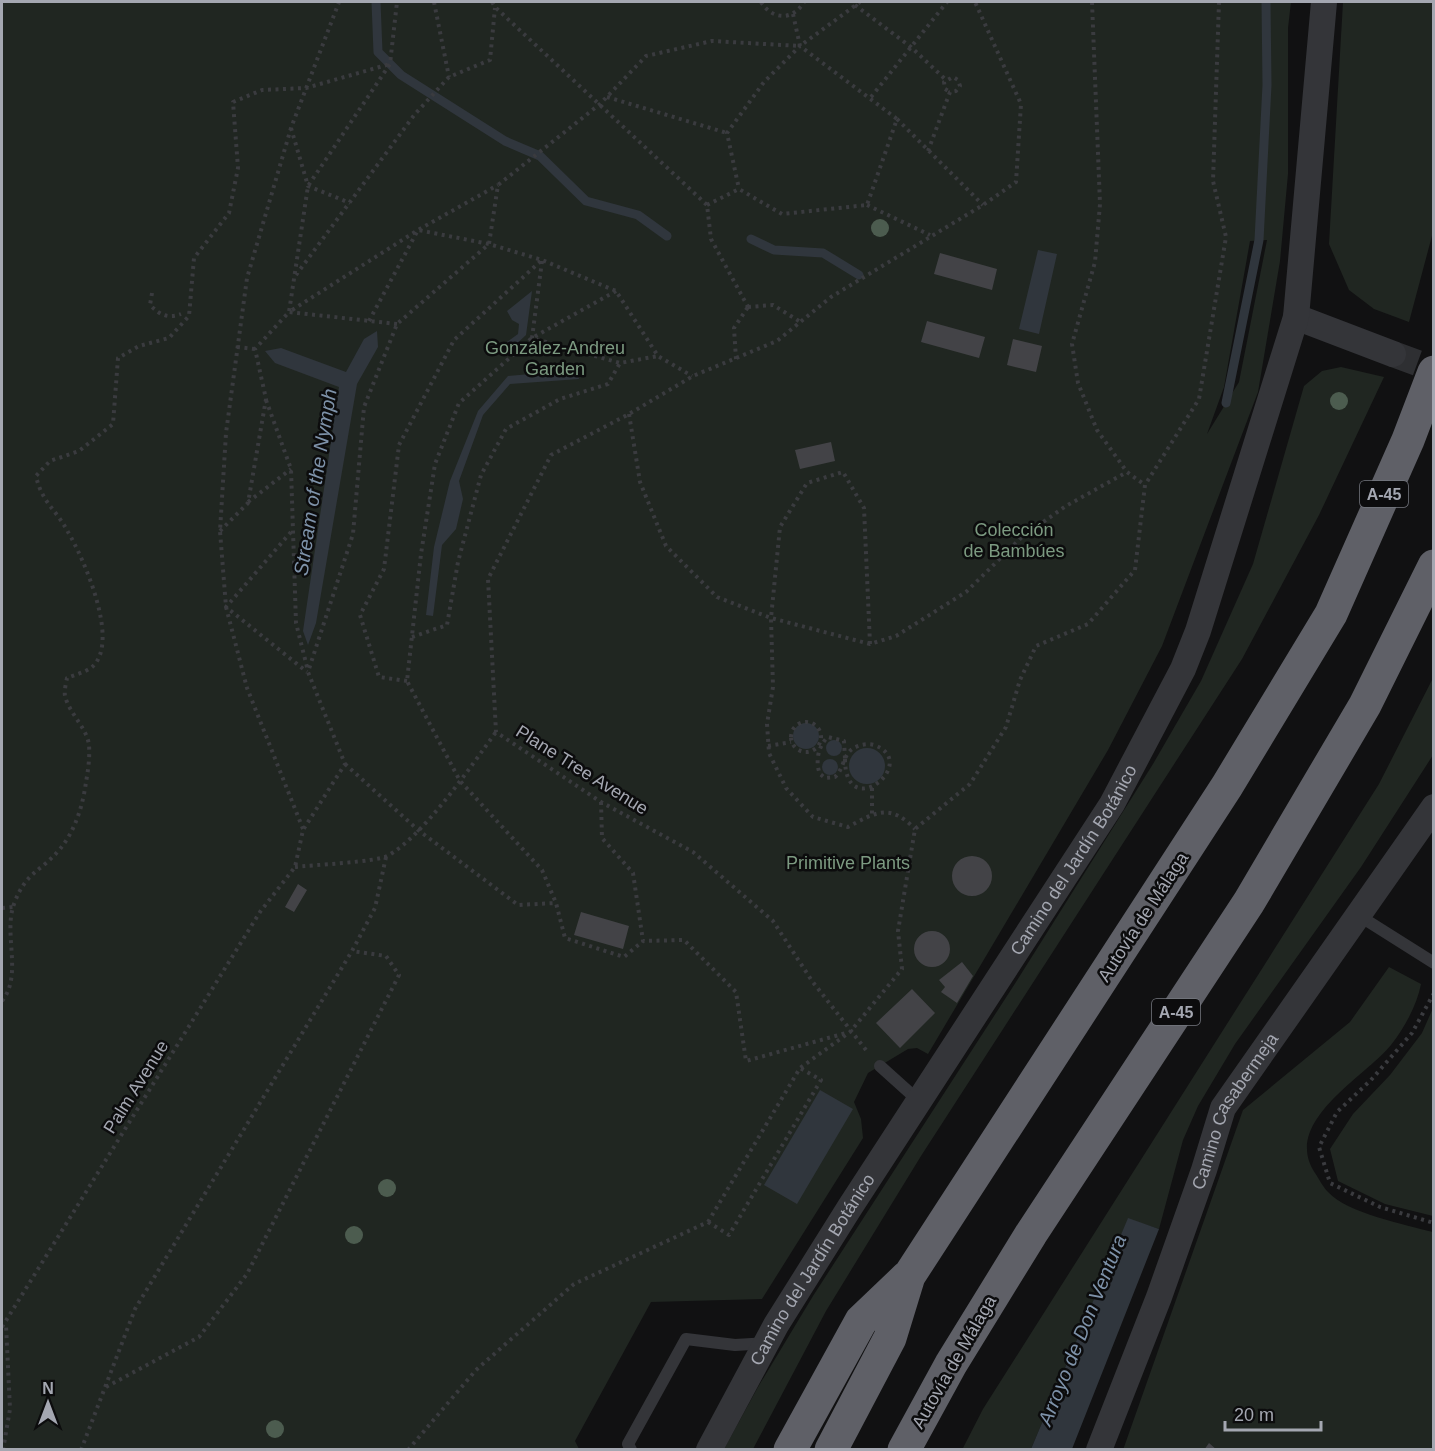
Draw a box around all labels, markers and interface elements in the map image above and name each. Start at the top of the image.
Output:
park label: González-Andreu Garden [485,338,625,379]
water label: Stream of the Nymph [289,387,341,577]
road number: A-45 [1360,481,1408,507]
park label: Colección de Bambúes [963,520,1065,561]
street label: Plane Tree Avenue [512,721,652,819]
street label: Camino del Jardín Botánico [1006,761,1141,959]
street label: Autovía de Málaga [1094,848,1193,985]
park label: Primitive Plants [786,853,910,873]
road number: A-45 [1152,999,1200,1025]
street label: Camino Casabermeja [1188,1028,1283,1192]
street label: Palm Avenue [100,1037,172,1137]
street label: Camino del Jardín Botánico [746,1170,879,1369]
water label: Arroyo de Don Ventura [1033,1231,1130,1430]
street label: Autovía de Málaga [908,1291,1001,1432]
north arrow [18,1373,78,1433]
text: N [42,1380,54,1397]
scale bar [1225,1394,1321,1432]
text: 20 m [1234,1405,1274,1425]

